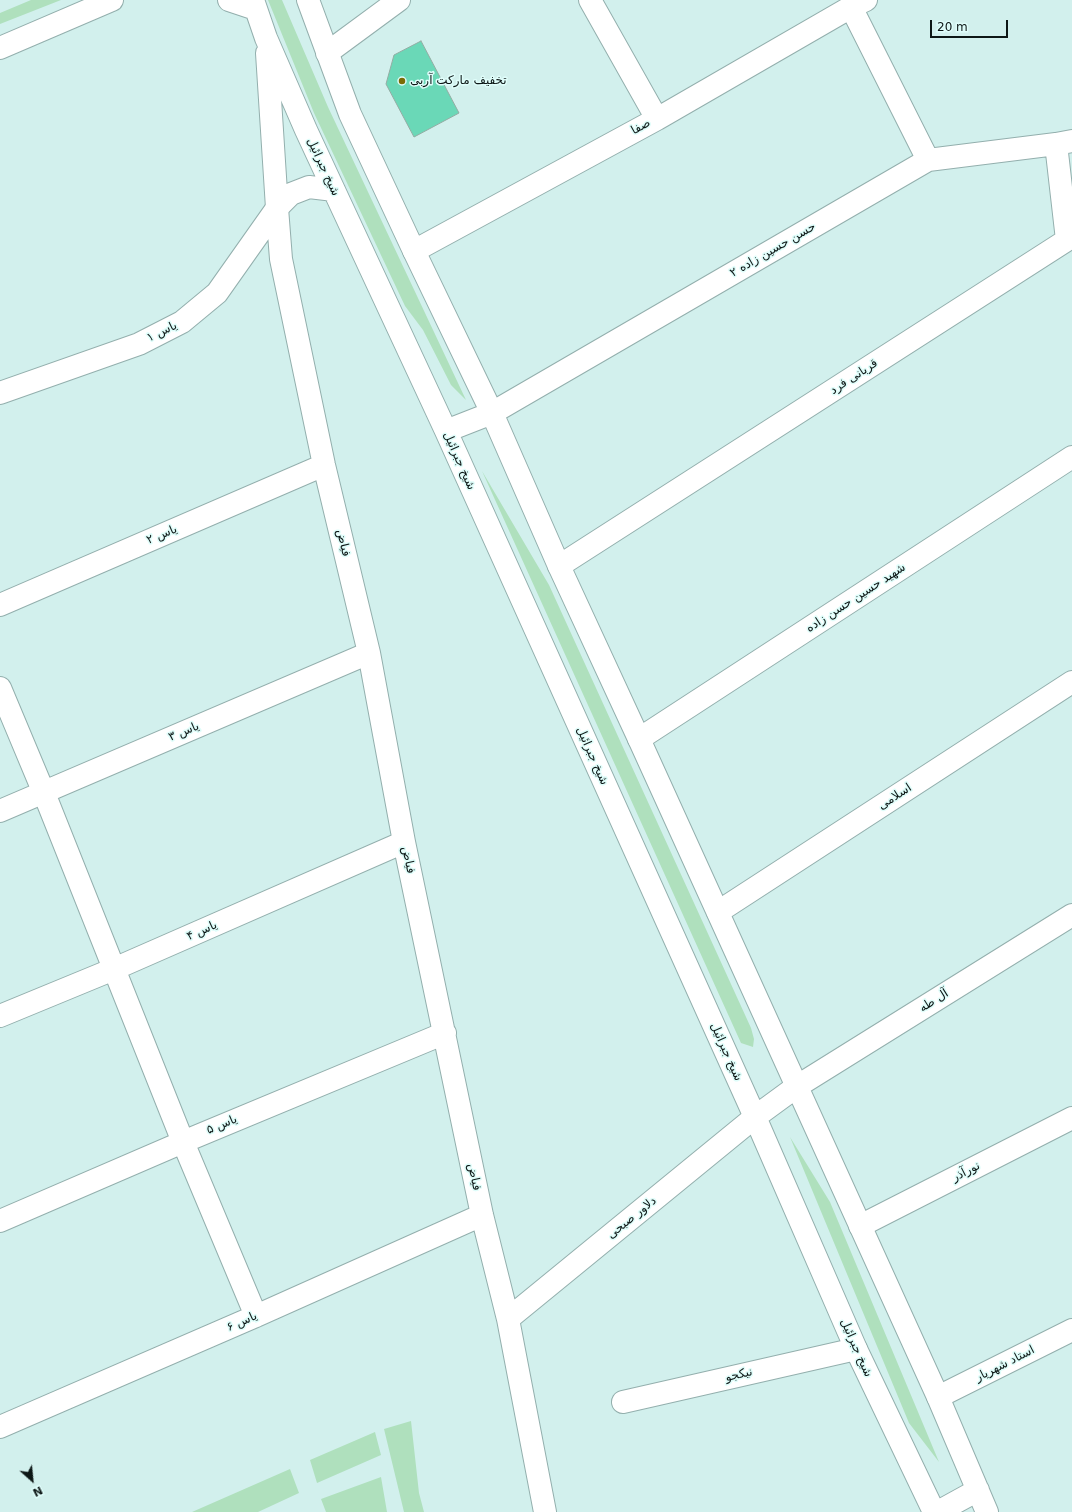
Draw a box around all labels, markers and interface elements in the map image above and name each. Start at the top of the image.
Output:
scale bar [932,12,1010,38]
text: 20 m [937,20,968,34]
place label: تخفیف مارکت آربی [410,74,507,88]
marker: تخفیف مارکت آربی [397,76,407,86]
street label: صفا [629,116,653,138]
street label: شیخ جبرائیل [303,136,343,198]
street label: حسن حسین زاده ۲ [727,220,819,280]
street label: یاس ۱ [145,319,179,345]
street label: قربانی فرد [827,356,881,398]
street label: شیخ جبرائیل [440,430,478,492]
street label: یاس ۲ [145,522,179,548]
street label: فیاض [333,528,353,558]
street label: شهید حسین حسن زاده [804,560,908,636]
street label: یاس ۳ [167,719,201,745]
street label: شیخ جبرائیل [573,725,611,787]
street label: اسلامی [876,781,914,813]
street label: فیاض [398,845,418,875]
street label: یاس ۴ [184,918,220,944]
street label: آل طه [917,986,951,1016]
street label: شیخ جبرائیل [707,1021,745,1083]
street label: یاس ۵ [205,1112,239,1138]
street label: نورآذر [949,1159,983,1185]
street label: فیاض [464,1162,484,1192]
street label: دلاور صبحی [604,1194,660,1242]
street label: یاس ۶ [224,1309,260,1335]
street label: شیخ جبرائیل [837,1317,875,1379]
street label: استاد شهریار [973,1343,1037,1385]
street label: نیکجو [724,1365,754,1385]
north arrow [12,1460,52,1500]
text: N [31,1483,45,1499]

